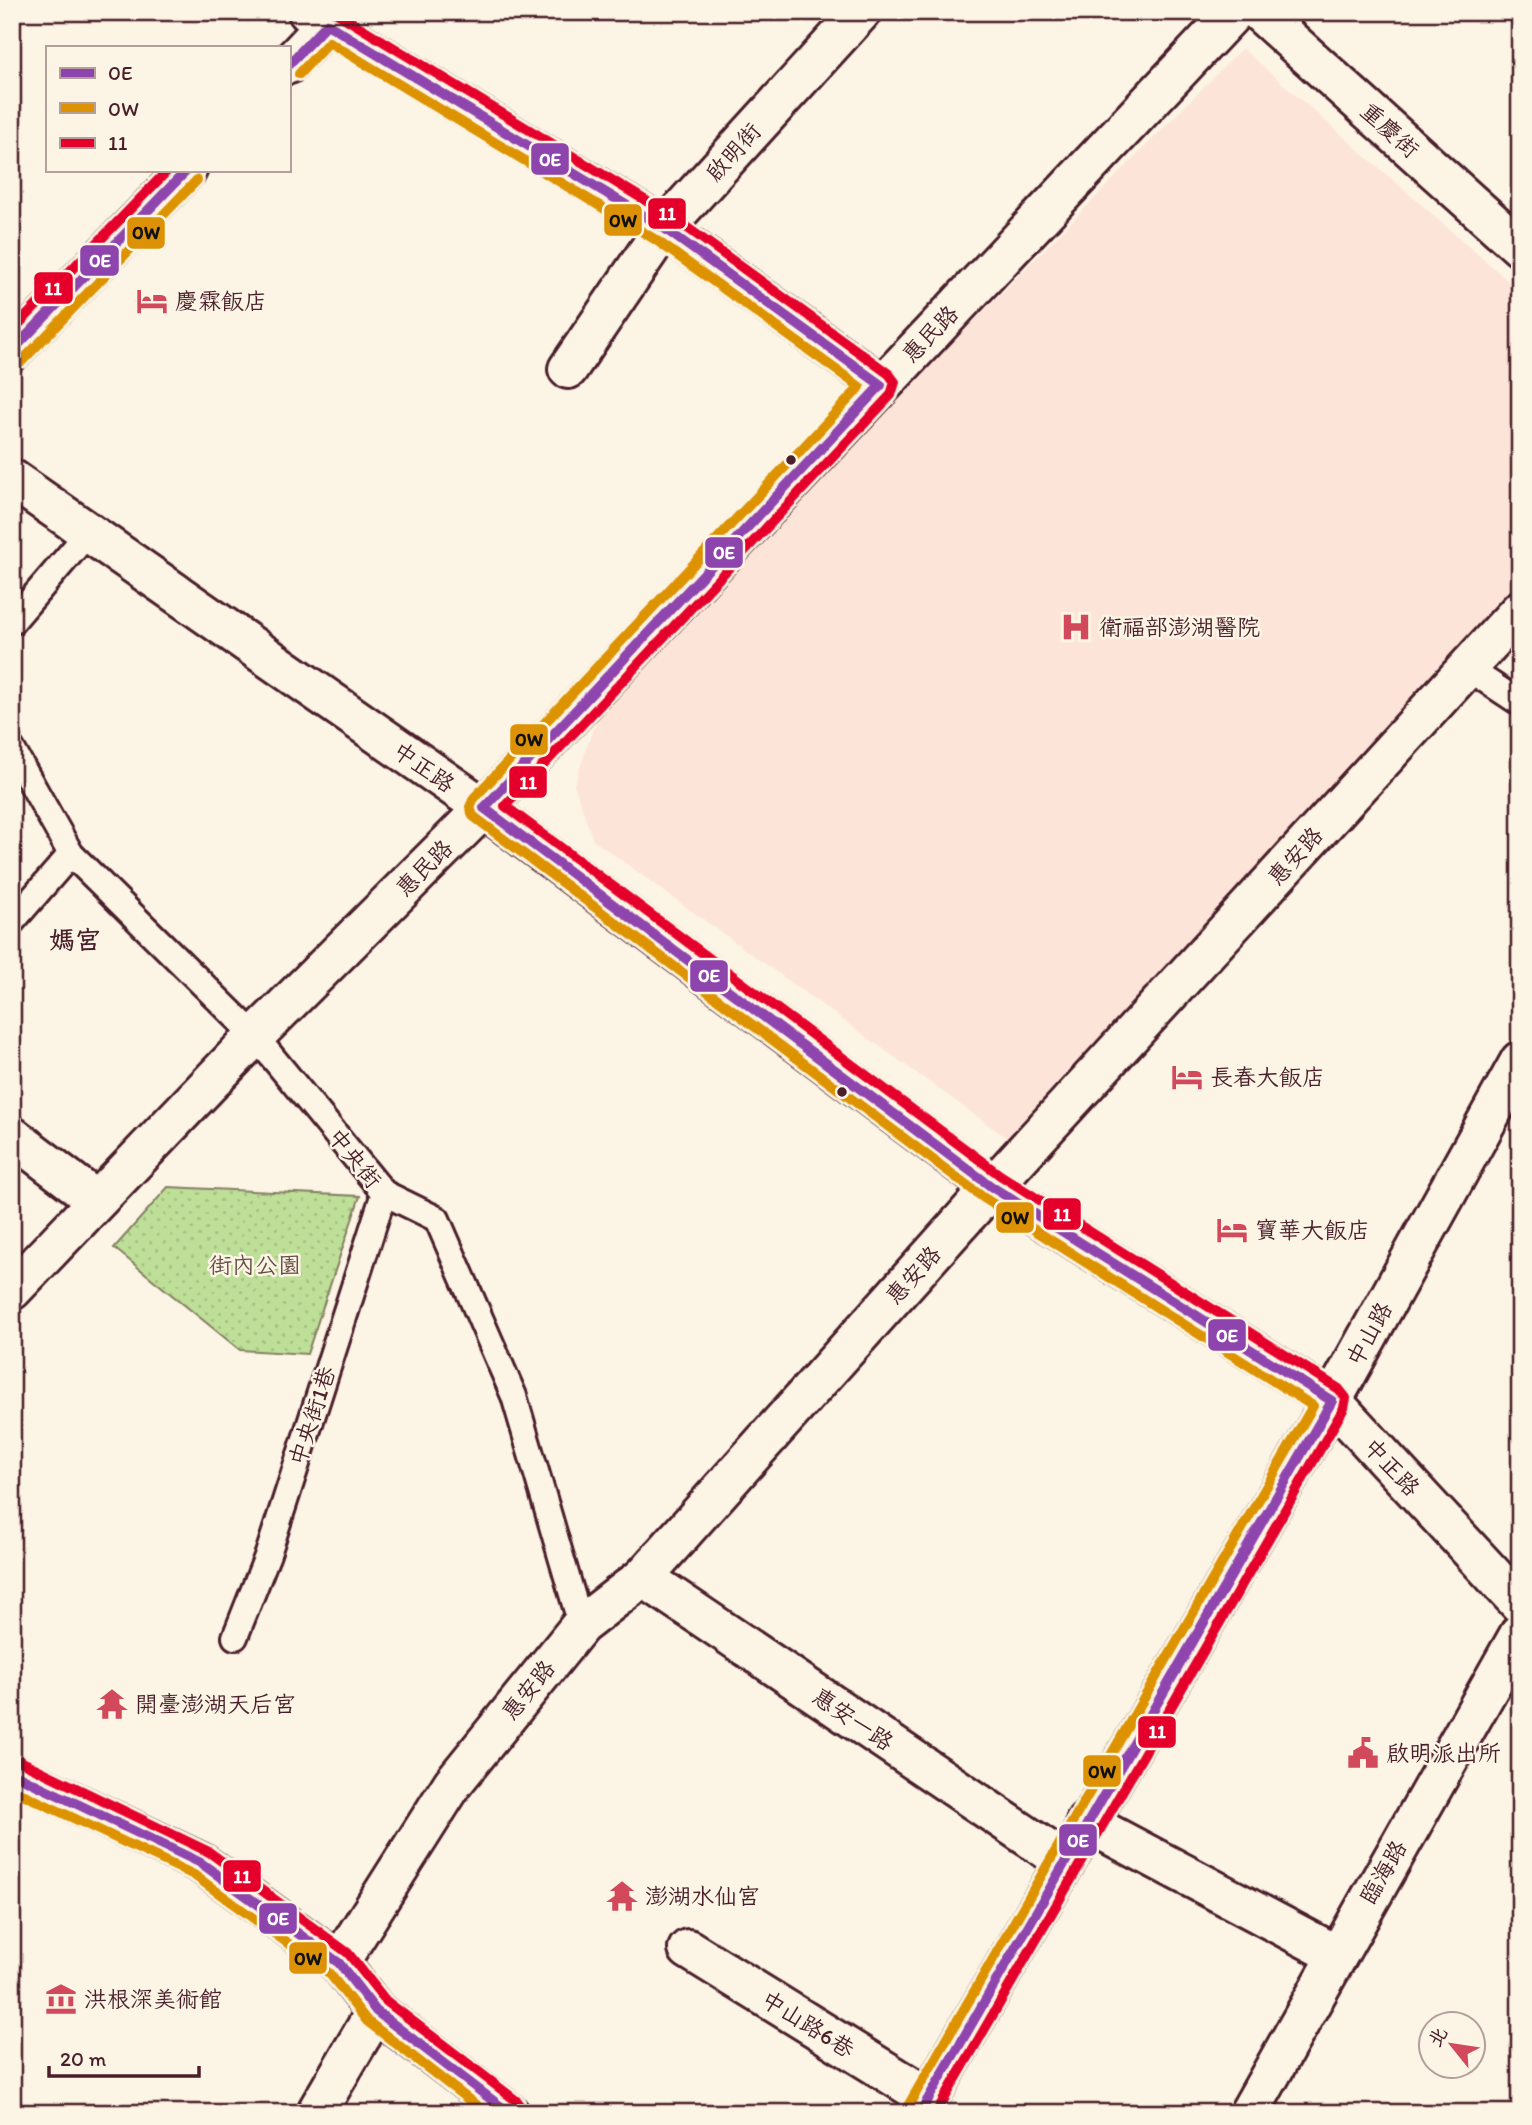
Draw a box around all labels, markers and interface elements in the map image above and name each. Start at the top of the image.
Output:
legend [46,46,290,172]
text: 0E [108,60,133,85]
text: 0W [108,96,139,121]
street label: 重慶街 [1355,97,1425,163]
street label: 啟明街 [700,117,766,187]
text: 11 [108,130,128,155]
line badge: 0E [530,142,570,176]
text: 0E [539,148,562,171]
line badge: 11 [647,197,687,230]
text: 11 [658,202,676,225]
line badge: 0W [603,203,643,237]
text: 0W [609,209,638,232]
line badge: 0W [126,216,166,250]
text: 0W [132,221,161,244]
line badge: 0E [79,244,120,277]
text: 0E [89,249,112,272]
line badge: 11 [33,271,74,305]
text: 11 [44,277,62,300]
hotel icon: 慶霖飯店 [135,284,169,318]
place label: 慶霖飯店 [175,287,267,315]
street label: 惠民路 [896,299,964,369]
unlabelled marker [784,453,798,467]
line badge: 0E [704,536,744,569]
text: 0E [713,541,736,564]
hospital icon: 衛福部澎湖醫院 [1059,610,1093,644]
place label: 衛福部澎湖醫院 [1099,613,1260,641]
line badge: 0W [509,723,549,756]
text: 0W [515,728,544,751]
street label: 中正路 [388,736,460,798]
line badge: 11 [508,765,548,799]
text: 11 [519,771,537,794]
street label: 惠安路 [1262,821,1328,891]
street label: 惠民路 [390,834,458,902]
district label: 媽宮 [49,924,101,956]
line badge: 0E [689,959,729,993]
text: 0E [698,964,721,987]
hotel icon: 長春大飯店 [1170,1060,1204,1094]
place label: 長春大飯店 [1210,1063,1325,1091]
unlabelled marker [835,1085,849,1099]
street label: 中央街 [322,1122,388,1194]
line badge: 11 [1042,1197,1082,1231]
line badge: 0W [995,1201,1035,1234]
text: 11 [1053,1203,1071,1226]
text: 0W [1001,1206,1030,1229]
hotel icon: 寶華大飯店 [1215,1213,1249,1247]
place label: 寶華大飯店 [1255,1216,1370,1244]
street label: 惠安路 [880,1240,946,1310]
park label: 街內公園 [209,1251,301,1279]
street label: 中山路 [1340,1297,1398,1371]
line badge: 0E [1207,1318,1247,1352]
text: 0E [1216,1324,1239,1347]
street label: 中央街1巷 [283,1362,341,1469]
street label: 中正路 [1358,1432,1426,1502]
street label: 惠安路 [495,1654,561,1726]
street label: 惠安一路 [807,1682,899,1756]
temple icon: 開臺澎湖天后宮 [95,1687,129,1721]
place label: 開臺澎湖天后宮 [135,1690,296,1718]
line badge: 11 [1137,1715,1177,1749]
text: 11 [1148,1720,1166,1743]
public building icon: 啟明派出所 [1346,1736,1380,1770]
place label: 啟明派出所 [1386,1739,1501,1767]
line badge: 0W [1082,1754,1122,1788]
text: 0W [1088,1760,1117,1783]
line badge: 0E [1058,1823,1098,1857]
text: 0E [1067,1829,1090,1852]
street label: 臨海路 [1354,1835,1412,1909]
line badge: 11 [222,1859,262,1893]
text: 11 [233,1865,251,1888]
temple icon: 澎湖水仙宮 [605,1879,639,1913]
place label: 澎湖水仙宮 [645,1882,760,1910]
line badge: 0E [258,1902,298,1935]
text: 0E [267,1907,290,1930]
line badge: 0W [288,1941,328,1975]
text: 0W [294,1947,323,1970]
museum icon: 洪根深美術館 [44,1982,78,2016]
place label: 洪根深美術館 [84,1985,222,2013]
street label: 中山路6巷 [756,1985,860,2064]
north arrow [1416,2010,1486,2080]
text: 北 [1423,2023,1452,2051]
scale bar [49,2034,200,2078]
text: 20 m [60,2046,107,2071]

